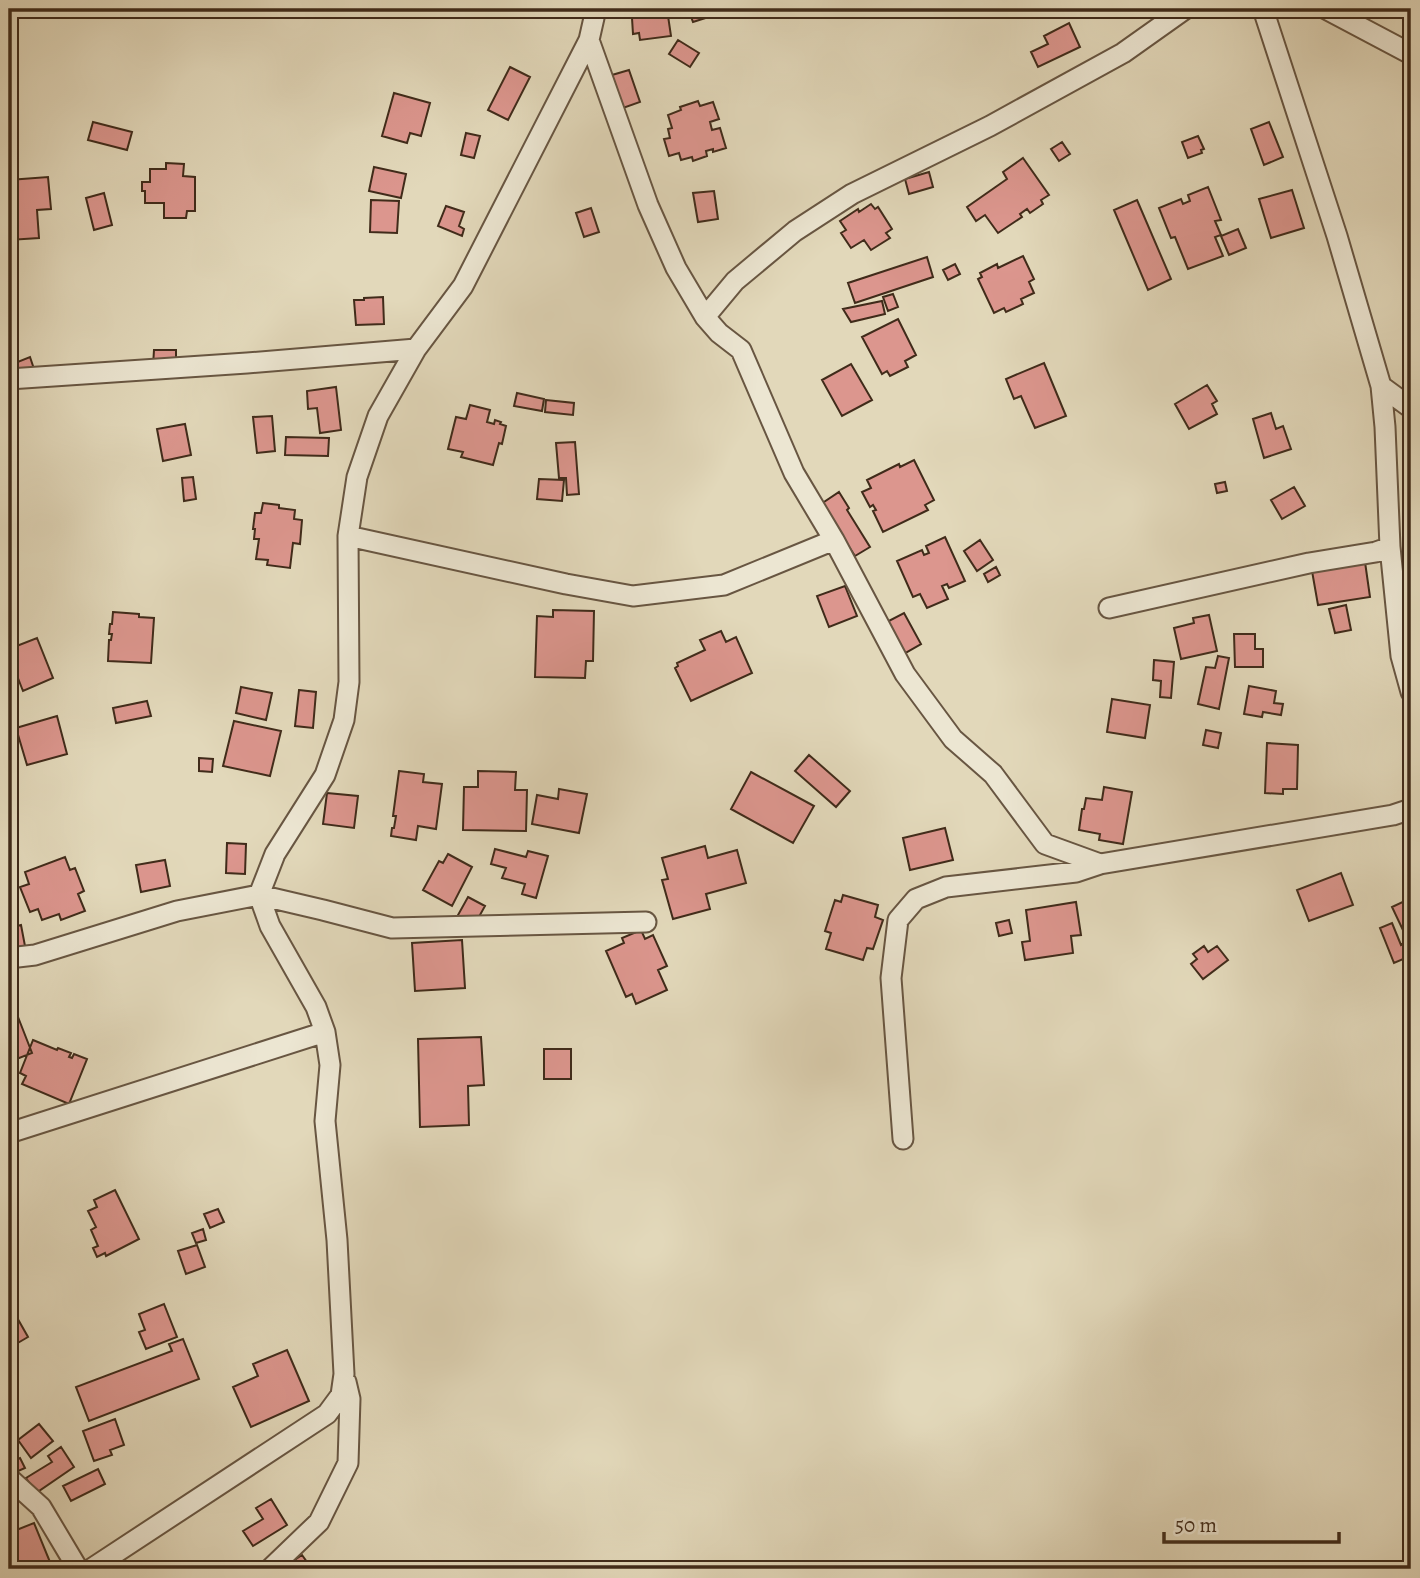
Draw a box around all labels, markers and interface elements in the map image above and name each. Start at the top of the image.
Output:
scale bar [1164,1501,1340,1545]
text: 50 m [1175,1511,1217,1539]

